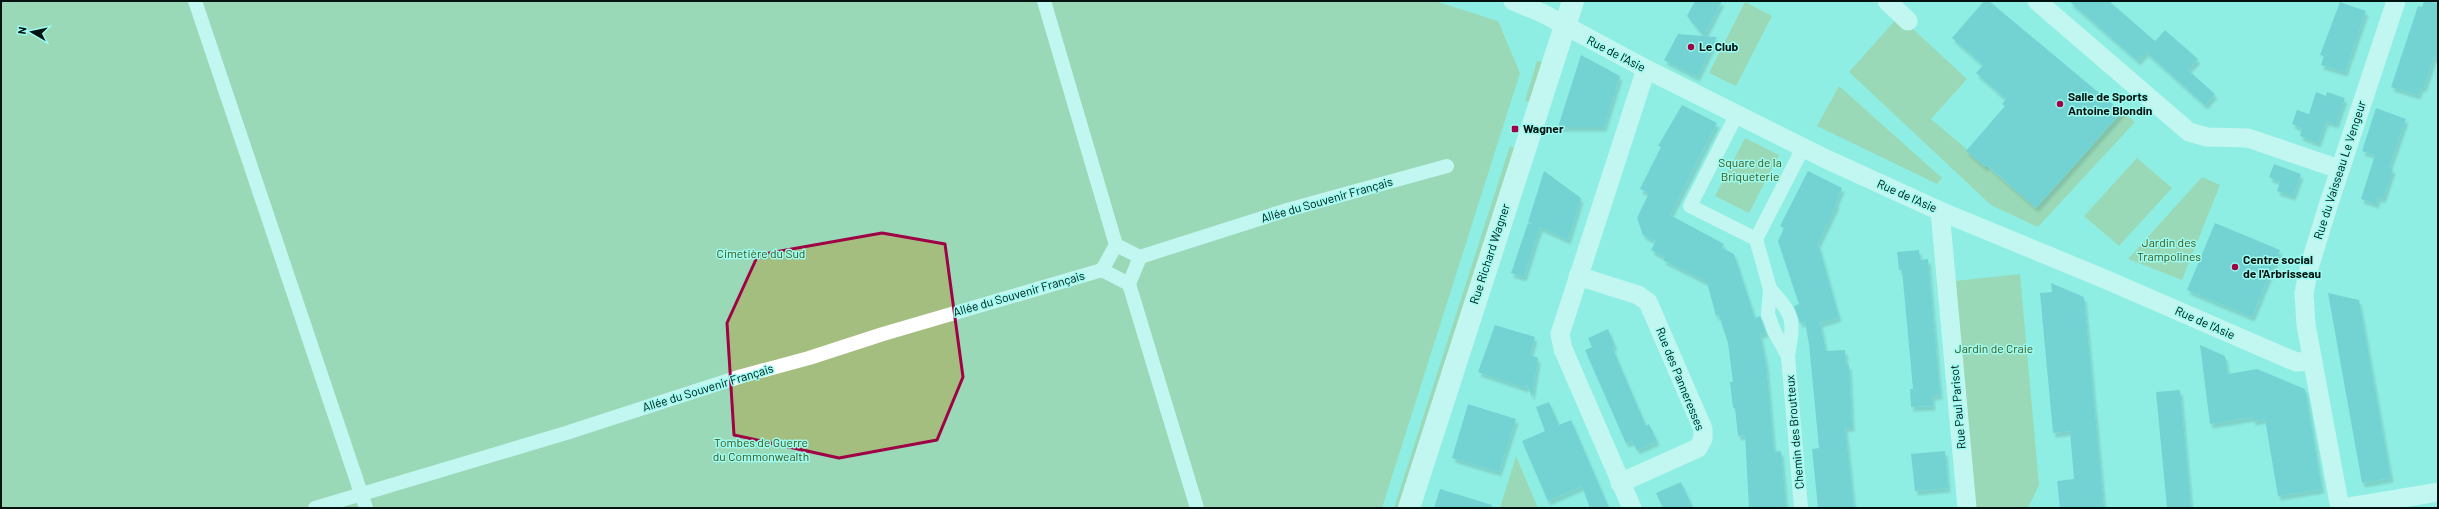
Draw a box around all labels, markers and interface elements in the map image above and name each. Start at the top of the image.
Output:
north arrow [12,12,52,52]
text: N [15,26,29,35]
street label: Rue de l'Asie [1585,32,1648,74]
place label: Le Club [1699,39,1739,53]
marker: Le Club [1686,42,1696,52]
place label: Salle de Sports Antoine Blondin [2068,89,2152,117]
street label: Rue du Vaisseau Le Vengeur [2310,98,2368,241]
marker: Salle de Sports Antoine Blondin [2055,99,2065,109]
place label: Wagner [1523,121,1564,135]
marker: Wagner [1510,124,1520,134]
park label: Square de la Briqueterie [1718,155,1782,183]
street label: Allée du Souvenir Français [1259,173,1394,225]
street label: Rue de l'Asie [1875,176,1940,215]
street label: Rue Richard Wagner [1466,201,1512,306]
park label: Jardin des Trampolines [2137,235,2201,263]
park label: Cimetière du Sud [717,246,805,260]
place label: Centre social de l'Arbrisseau [2243,252,2321,280]
marker: Centre social de l'Arbrisseau [2230,262,2240,272]
street label: Allée du Souvenir Français [951,267,1086,319]
street label: Rue de l'Asie [2173,303,2238,342]
street label: Rue des Panneresses [1654,325,1708,432]
park label: Jardin de Craie [1955,341,2033,355]
street label: Allée du Souvenir Français [640,360,775,414]
street label: Rue Paul Parisot [1946,364,1968,450]
street label: Chemin des Broutteux [1782,374,1806,490]
park label: Tombes de Guerre du Commonwealth [713,435,809,463]

